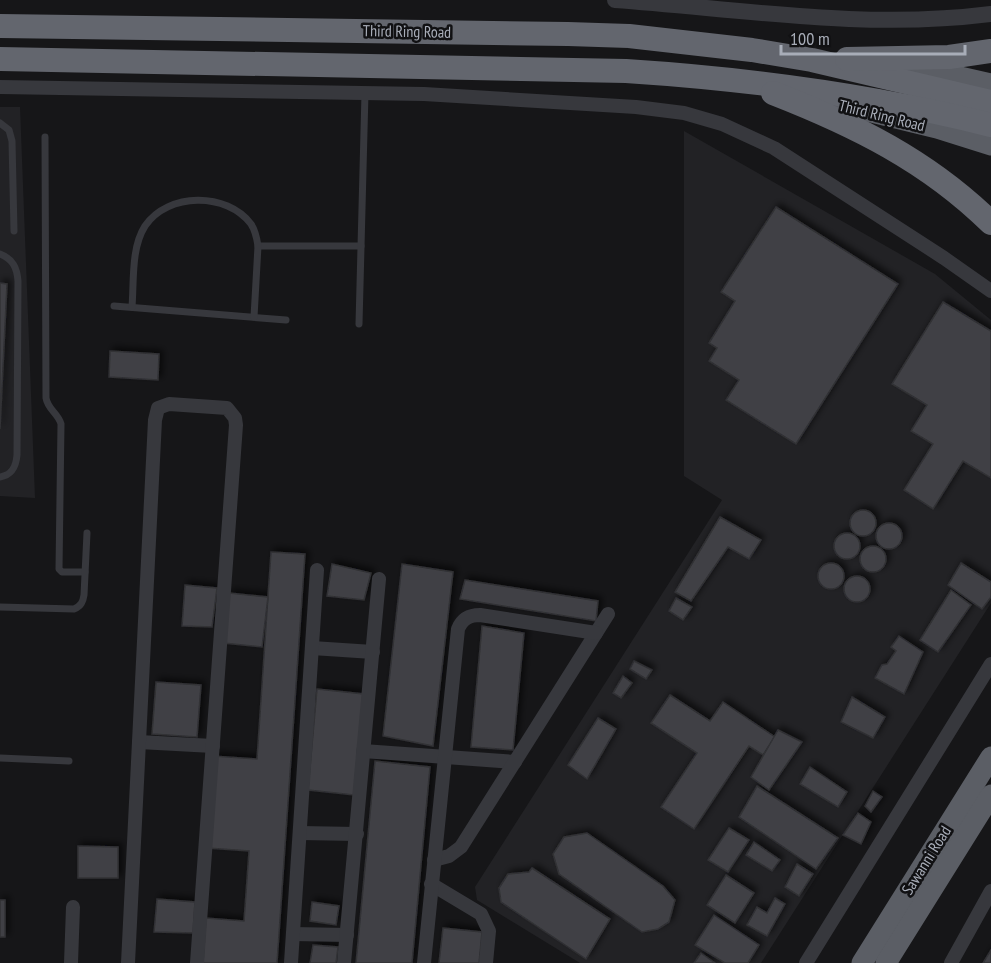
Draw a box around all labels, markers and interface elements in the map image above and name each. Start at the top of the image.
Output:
scale bar [781,18,966,56]
street label: Third Ring Road [363,20,451,42]
text: 100 m [790,27,830,50]
street label: Third Ring Road [837,95,927,135]
street label: Sawanni Road [897,822,955,898]

